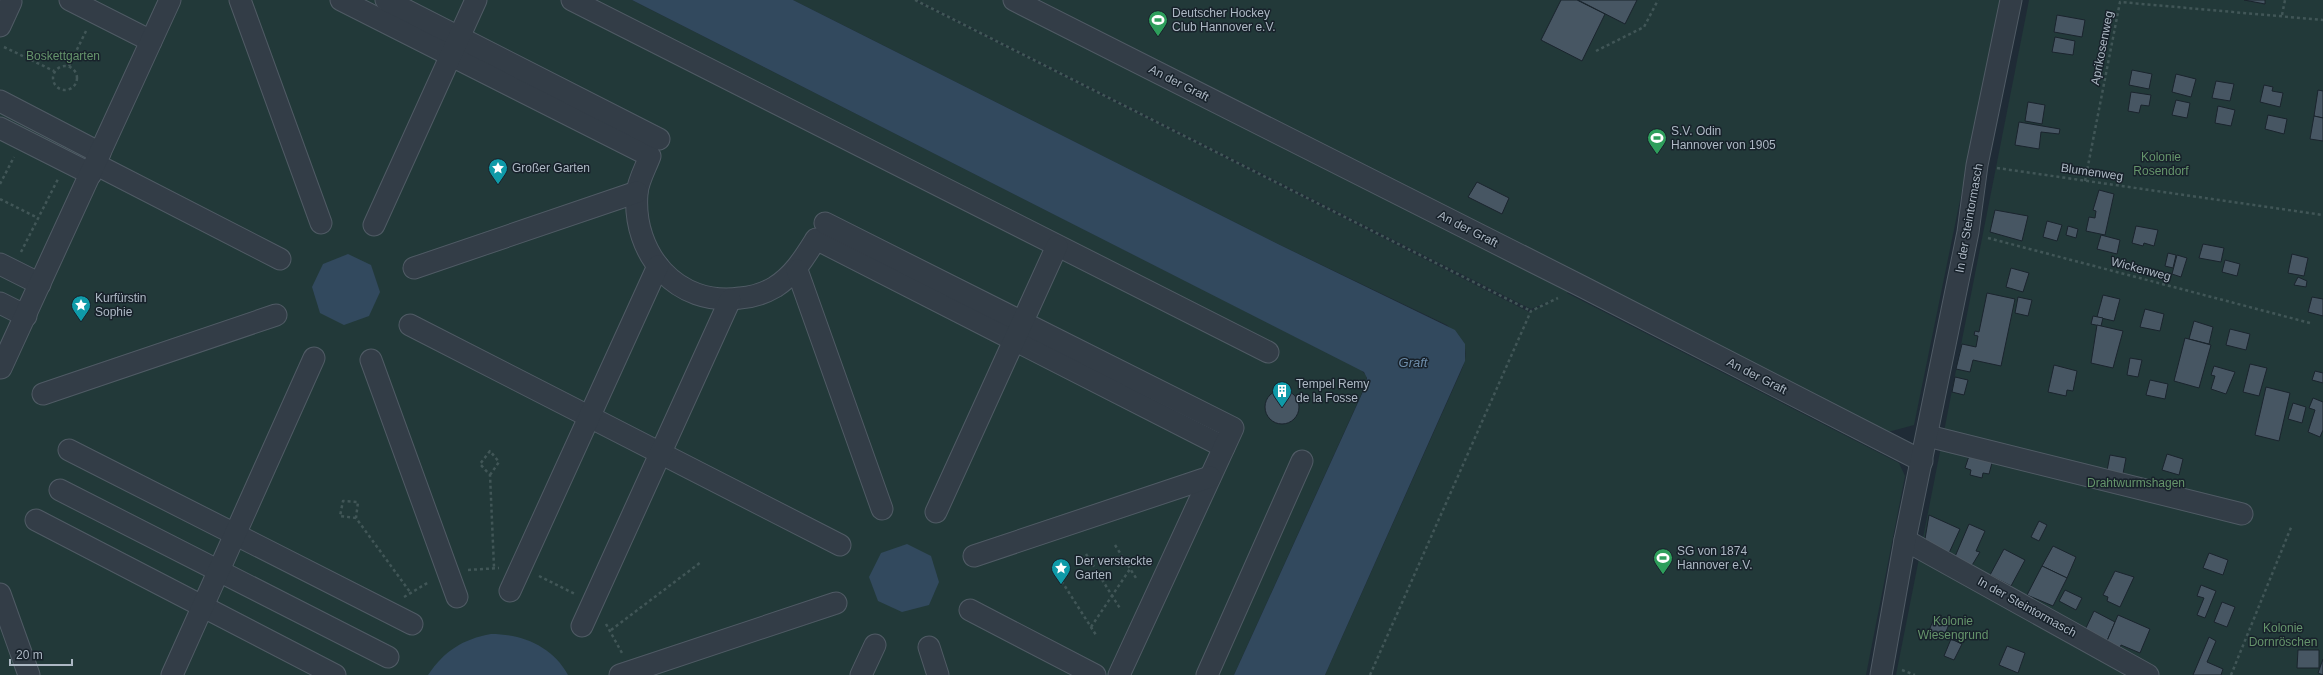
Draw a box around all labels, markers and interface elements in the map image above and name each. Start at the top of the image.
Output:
place label: Deutscher Hockey Club Hannover e.V. [1172,6,1276,34]
sports icon: Deutscher Hockey Club Hannover e.V. [1147,9,1169,37]
street label: Aprikosenweg [2088,10,2116,86]
park label: Boskettgarten [26,49,100,63]
street label: An der Graft [1147,62,1212,104]
place label: S.V. Odin Hannover von 1905 [1671,124,1776,152]
sports icon: S.V. Odin Hannover von 1905 [1646,127,1668,155]
park label: Kolonie Rosendorf [2133,150,2189,178]
place icon: Großer Garten [487,157,509,185]
place label: Großer Garten [512,161,590,175]
street label: Blumenweg [2060,161,2124,183]
street label: In der Steintormasch [1952,162,1986,274]
street label: An der Graft [1436,208,1501,250]
street label: Wickenweg [2110,254,2172,284]
place label: Kurfürstin Sophie [95,291,146,319]
place icon: Kurfürstin Sophie [70,294,92,322]
water label: Graft [1399,355,1429,370]
street label: An der Graft [1725,355,1790,397]
place label: Tempel Remy de la Fosse [1296,377,1369,405]
building icon: Tempel Remy de la Fosse [1271,380,1293,408]
park label: Drahtwurmshagen [2087,476,2185,490]
place label: SG von 1874 Hannover e.V. [1677,544,1753,572]
sports icon: SG von 1874 Hannover e.V. [1652,547,1674,575]
place label: Der versteckte Garten [1075,554,1153,582]
place icon: Der versteckte Garten [1050,557,1072,585]
street label: In der Steintormasch [1975,574,2079,640]
park label: Kolonie Wiesengrund [1918,614,1988,642]
park label: Kolonie Dornröschen [2249,621,2317,649]
scale bar [10,641,72,667]
text: 20 m [16,648,43,662]

